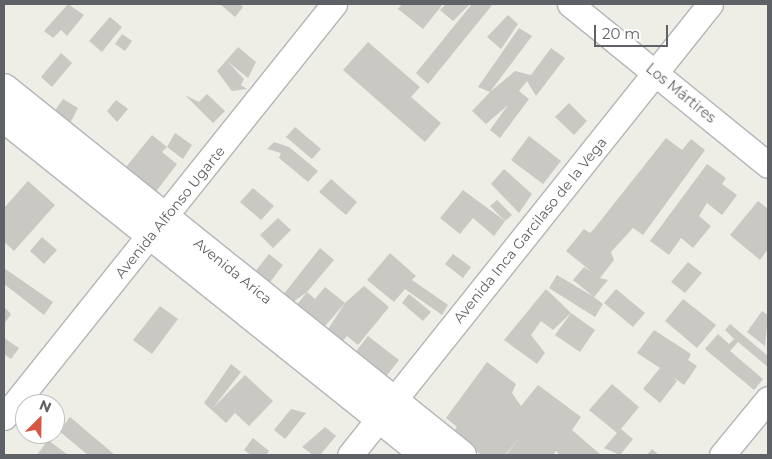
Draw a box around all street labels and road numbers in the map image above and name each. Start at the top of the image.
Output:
street label: Los Mártires [643,60,719,126]
street label: Avenida Inca Garcilaso de la Vega [450,134,610,326]
street label: Avenida Alfonso Ugarte [112,143,228,281]
street label: Avenida Arica [191,234,275,308]

